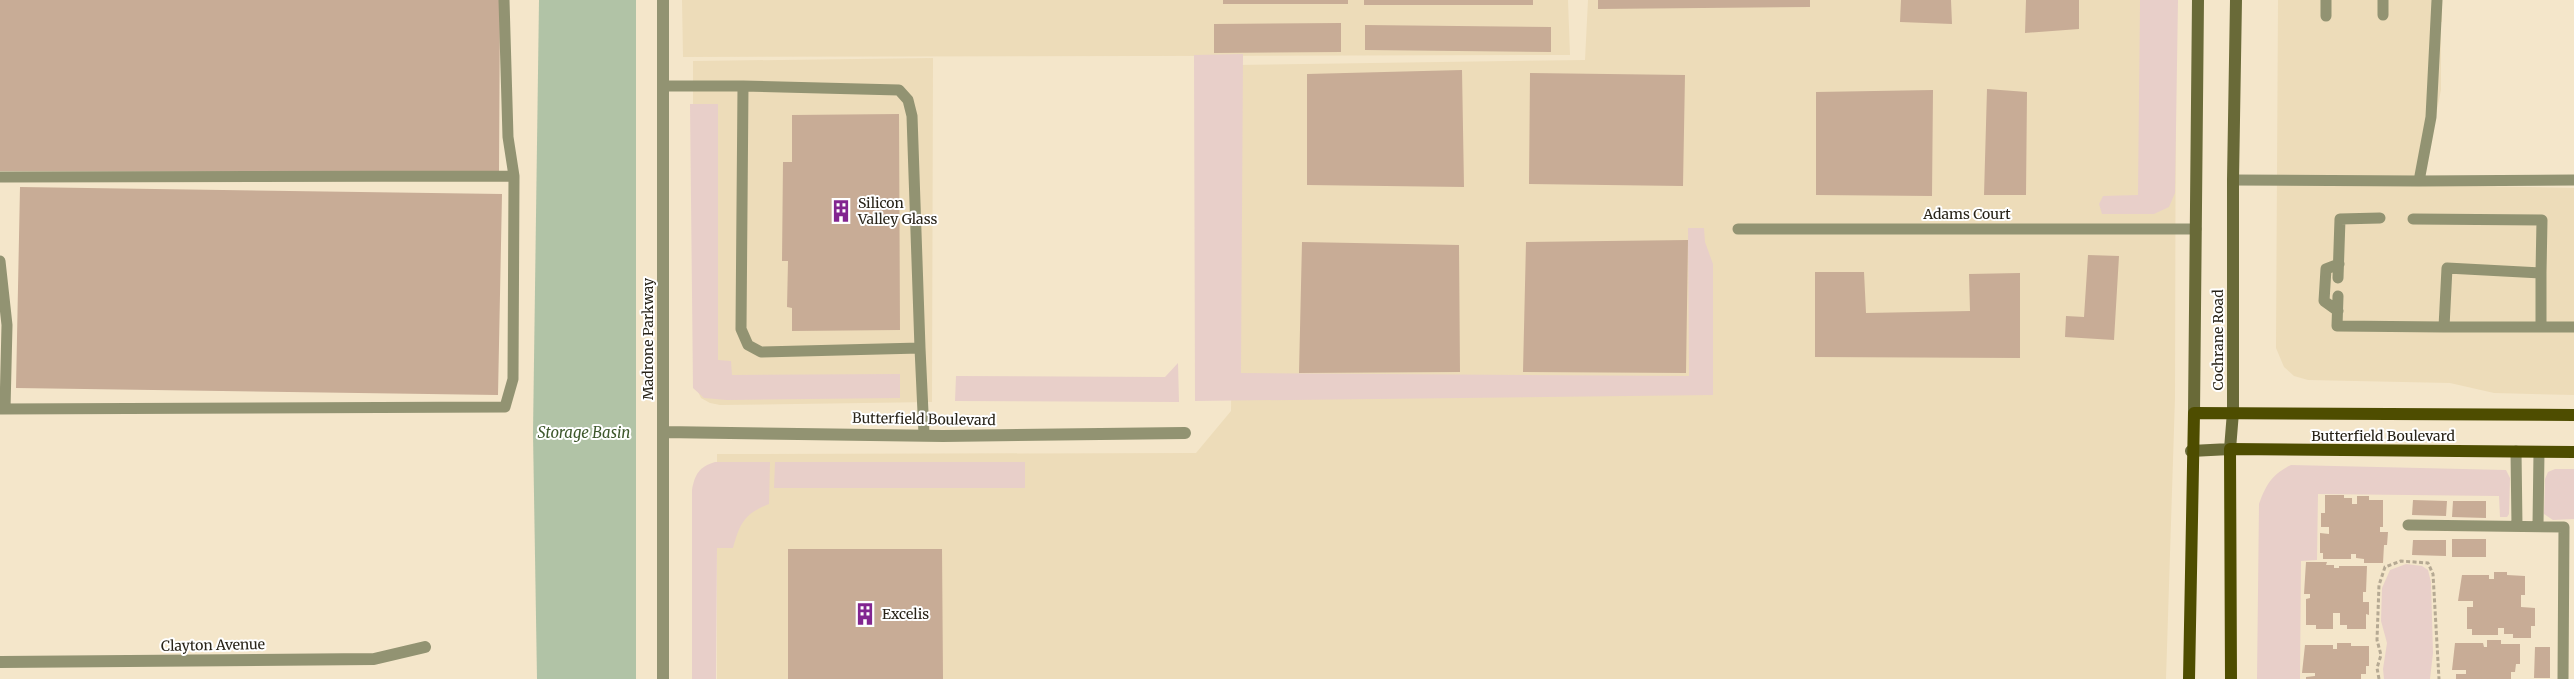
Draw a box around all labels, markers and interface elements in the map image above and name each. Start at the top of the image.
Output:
place label: Silicon Valley Glass [857,194,937,228]
building icon: Silicon Valley Glass [828,198,854,224]
street label: Adams Court [1922,205,2011,223]
street label: Madrone Parkway [639,277,657,400]
street label: Cochrane Road [2209,289,2227,391]
street label: Butterfield Boulevard [852,409,997,429]
water label: Storage Basin [538,423,630,442]
street label: Butterfield Boulevard [2311,427,2455,445]
building icon: Excelis [852,601,878,627]
place label: Excelis [882,605,929,623]
street label: Clayton Avenue [161,635,265,655]

